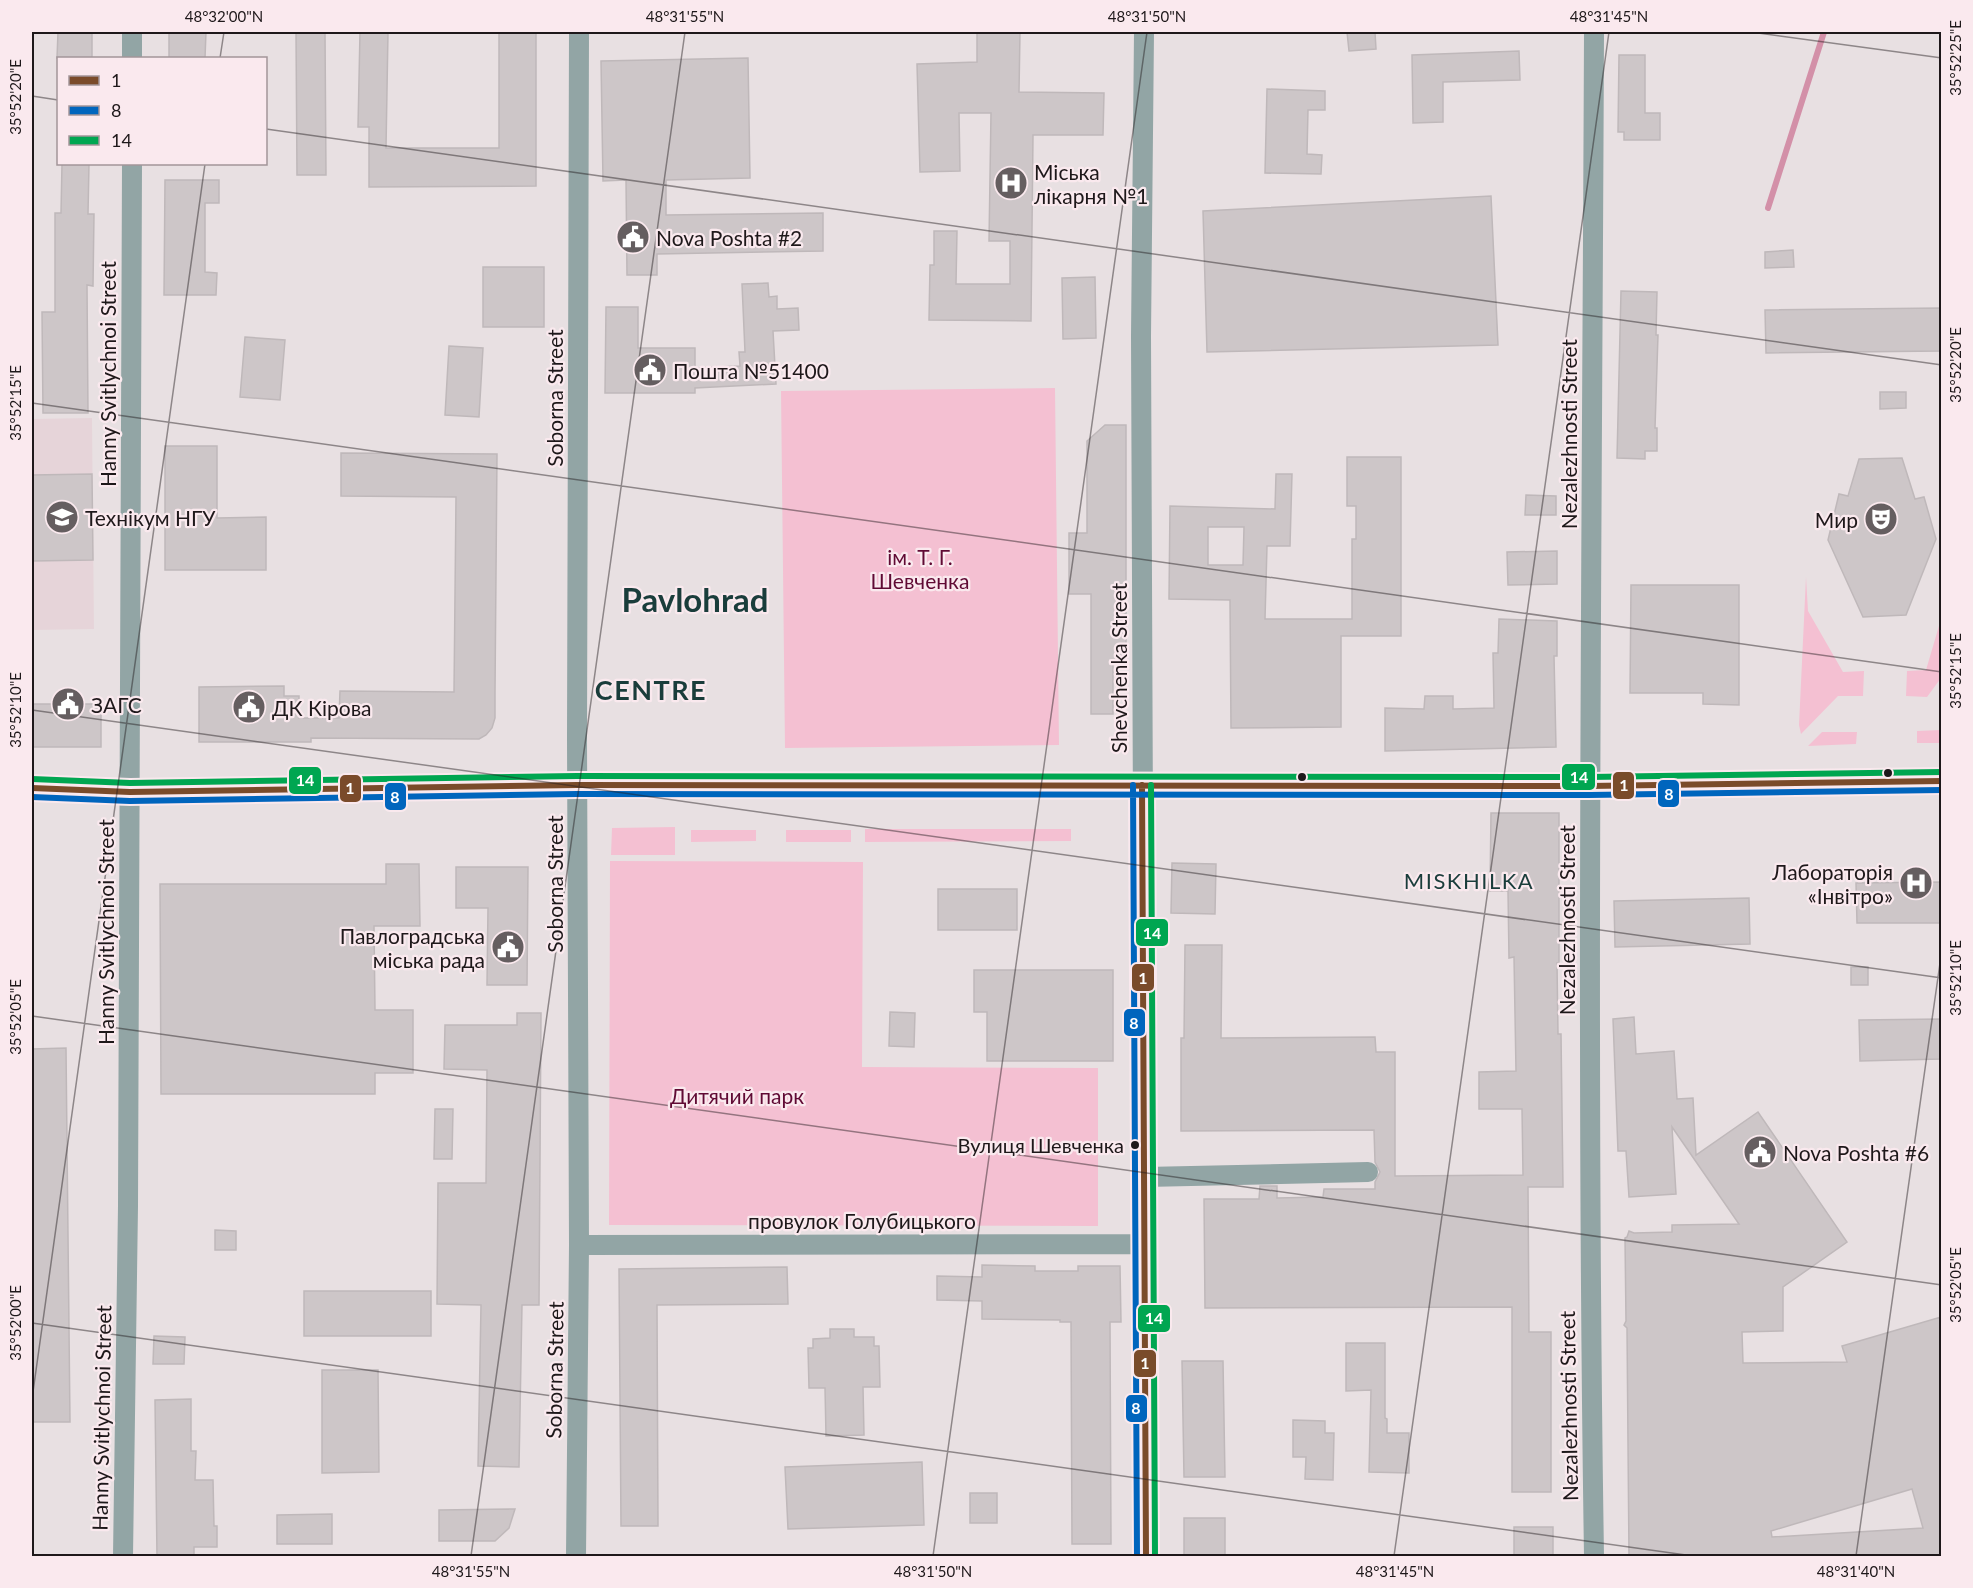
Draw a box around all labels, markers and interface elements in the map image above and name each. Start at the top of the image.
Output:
text: 48°32'00"N [185,7,263,25]
text: 48°31'55"N [646,7,724,25]
text: 48°31'50"N [1108,7,1186,25]
text: 48°31'45"N [1570,7,1648,25]
text: 35°52'25"E [1946,20,1964,96]
legend [57,57,267,165]
text: 35°52'20"E [6,59,24,135]
text: 1 [111,69,121,91]
text: 8 [111,99,121,121]
text: 14 [111,129,132,151]
place label: Міська лікарня №1 [1034,159,1148,208]
hospital icon: Міська лікарня №1 [993,165,1029,201]
public building icon: Nova Poshta #2 [615,219,651,255]
place label: Nova Poshta #2 [656,225,802,250]
street label: Hanny Svitlychnoi Street [95,261,120,487]
text: 35°52'20"E [1946,327,1964,403]
street label: Soborna Street [542,329,567,467]
street label: Nezalezhnosti Street [1556,338,1581,529]
public building icon: Пошта №51400 [632,352,668,388]
place label: Пошта №51400 [673,358,829,383]
text: 35°52'15"E [6,365,24,441]
school or university icon: Технікум НГУ [44,499,80,535]
theatre icon: Мир [1863,501,1899,537]
place label: Технікум НГУ [85,505,216,530]
place label: Мир [1815,507,1858,532]
park label: ім. Т. Г. Шевченка [871,544,969,593]
district label: Pavlohrad [621,579,769,619]
street label: Shevchenka Street [1106,582,1131,753]
text: 35°52'15"E [1946,633,1964,709]
text: 35°52'10"E [6,672,24,748]
district label: CENTRE [595,673,707,706]
public building icon: ЗАГС [50,686,86,722]
public building icon: ДК Кірова [231,689,267,725]
place label: ЗАГС [91,692,142,717]
place label: ДК Кірова [272,695,372,720]
line badge: 14 [1561,763,1596,791]
line badge: 14 [288,766,322,795]
text: 14 [1570,767,1588,786]
unlabelled marker [1882,767,1894,779]
text: 14 [296,770,314,789]
unlabelled marker [1296,771,1308,783]
line badge: 1 [1612,771,1635,800]
line badge: 1 [339,774,362,803]
text: 1 [1619,775,1629,794]
text: 1 [345,778,355,797]
line badge: 8 [1657,779,1680,808]
line badge: 8 [384,782,407,811]
text: 8 [1664,784,1674,803]
text: 8 [390,787,400,806]
street label: Soborna Street [542,815,567,953]
street label: Hanny Svitlychnoi Street [93,819,118,1045]
street label: Nezalezhnosti Street [1554,824,1579,1015]
place label: Лабораторія «Інвітро» [1771,859,1893,908]
hospital icon: Лабораторія «Інвітро» [1898,865,1934,901]
district label: MISKHILKA [1404,867,1534,894]
line badge: 14 [1135,918,1169,947]
place label: Павлоградська міська рада [340,923,485,972]
text: 14 [1143,923,1161,942]
public building icon: Павлоградська міська рада [490,929,526,965]
text: 35°52'10"E [1946,940,1964,1016]
line badge: 1 [1131,963,1155,992]
text: 1 [1138,968,1148,987]
text: 35°52'05"E [6,979,24,1055]
line badge: 8 [1123,1008,1146,1037]
text: 8 [1129,1013,1139,1032]
park label: Дитячий парк [670,1083,804,1108]
place label: Вулиця Шевченка [958,1133,1124,1157]
public building icon: Nova Poshta #6 [1742,1134,1778,1170]
marker: Вулиця Шевченка [1129,1139,1141,1151]
place label: Nova Poshta #6 [1783,1140,1929,1165]
street label: провулок Голубицького [748,1208,976,1233]
text: 35°52'05"E [1946,1247,1964,1323]
text: 35°52'00"E [6,1285,24,1361]
street label: Soborna Street [540,1301,568,1439]
street label: Hanny Svitlychnoi Street [87,1304,115,1531]
line badge: 14 [1137,1304,1171,1333]
text: 14 [1145,1308,1163,1327]
street label: Nezalezhnosti Street [1554,1310,1582,1501]
line badge: 1 [1133,1349,1157,1378]
text: 1 [1140,1353,1150,1372]
line badge: 8 [1125,1394,1148,1423]
text: 8 [1131,1398,1141,1417]
text: 48°31'55"N [432,1562,510,1580]
text: 48°31'50"N [894,1562,972,1580]
text: 48°31'45"N [1356,1562,1434,1580]
text: 48°31'40"N [1817,1562,1895,1580]

